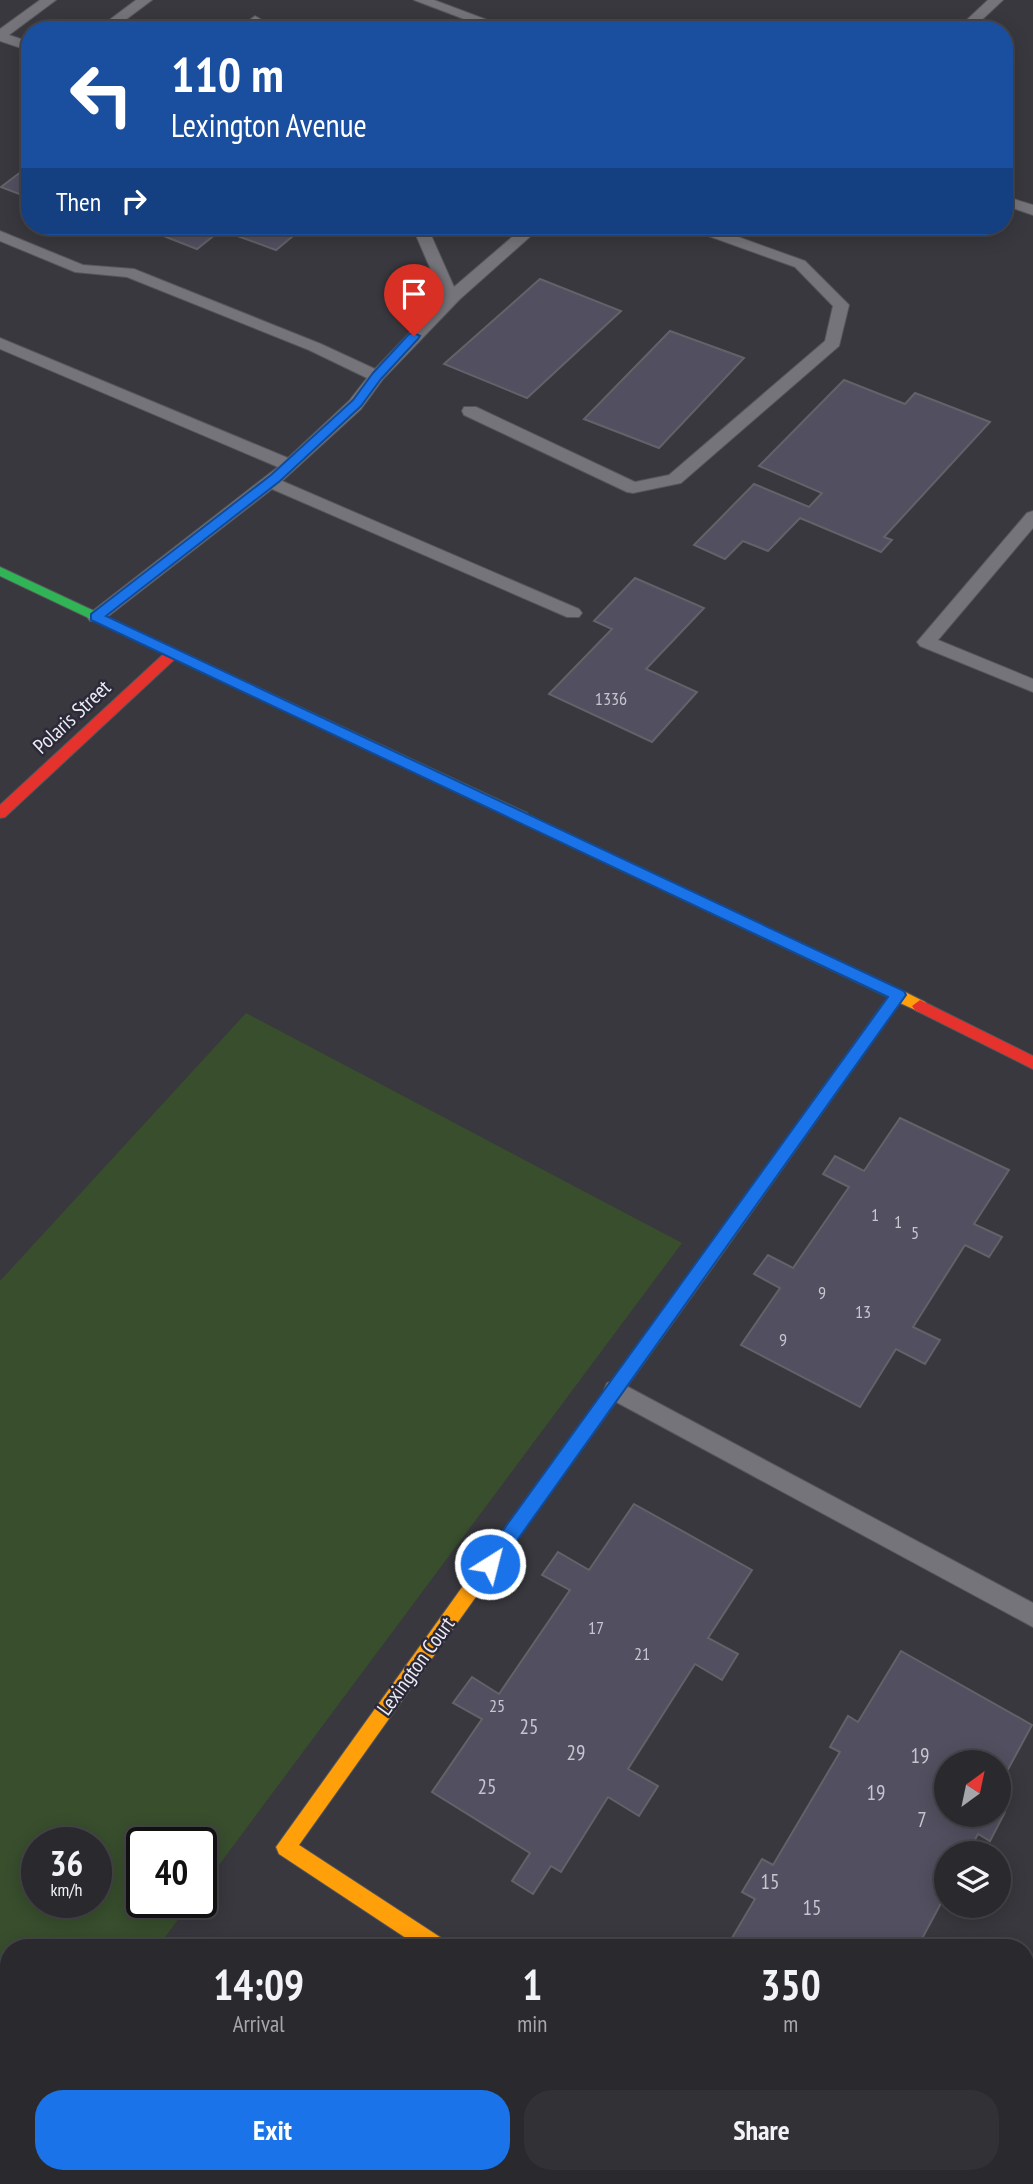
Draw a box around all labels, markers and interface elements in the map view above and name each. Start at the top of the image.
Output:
text: 110 m [171,42,284,106]
icon: left [56,49,147,140]
text: Lexington Avenue [171,104,367,146]
icon: right [115,182,153,220]
text: Then [56,185,101,218]
pin [384,264,444,336]
icon: arrive [395,275,433,313]
street label: Polaris Street [27,674,116,759]
house number: 1336 [595,687,627,710]
house number: 1 [871,1203,879,1226]
house number: 1 [894,1210,902,1233]
house number: 5 [911,1221,919,1244]
house number: 9 [818,1281,826,1304]
house number: 13 [855,1300,871,1323]
house number: 9 [779,1328,787,1351]
position arrow [453,1527,527,1601]
street label: Lexington Court [371,1611,461,1720]
house number: 17 [588,1616,604,1639]
house number: 21 [634,1642,650,1665]
house number: 25 [489,1694,505,1717]
house number: 25 [520,1713,538,1740]
house number: 29 [567,1739,585,1766]
house number: 19 [911,1742,929,1769]
north arrow [934,1750,1012,1827]
map controls [934,1750,1011,1918]
house number: 25 [478,1773,496,1800]
house number: 19 [867,1779,885,1806]
house number: 7 [917,1806,927,1833]
speed limit sign: 40 [126,1827,217,1918]
text: 36 [50,1840,83,1886]
button: layers [934,1841,1011,1918]
house number: 15 [761,1868,779,1895]
text: km/h [51,1878,82,1901]
house number: 15 [803,1894,821,1921]
text: 14:09 [213,1957,304,2012]
text: 1 [522,1957,542,2012]
text: 350 [761,1957,821,2012]
text: Arrival [233,2009,285,2038]
text: min [517,2009,547,2038]
text: m [783,2009,798,2038]
button: Exit [35,2090,510,2170]
button: Share [524,2090,999,2170]

